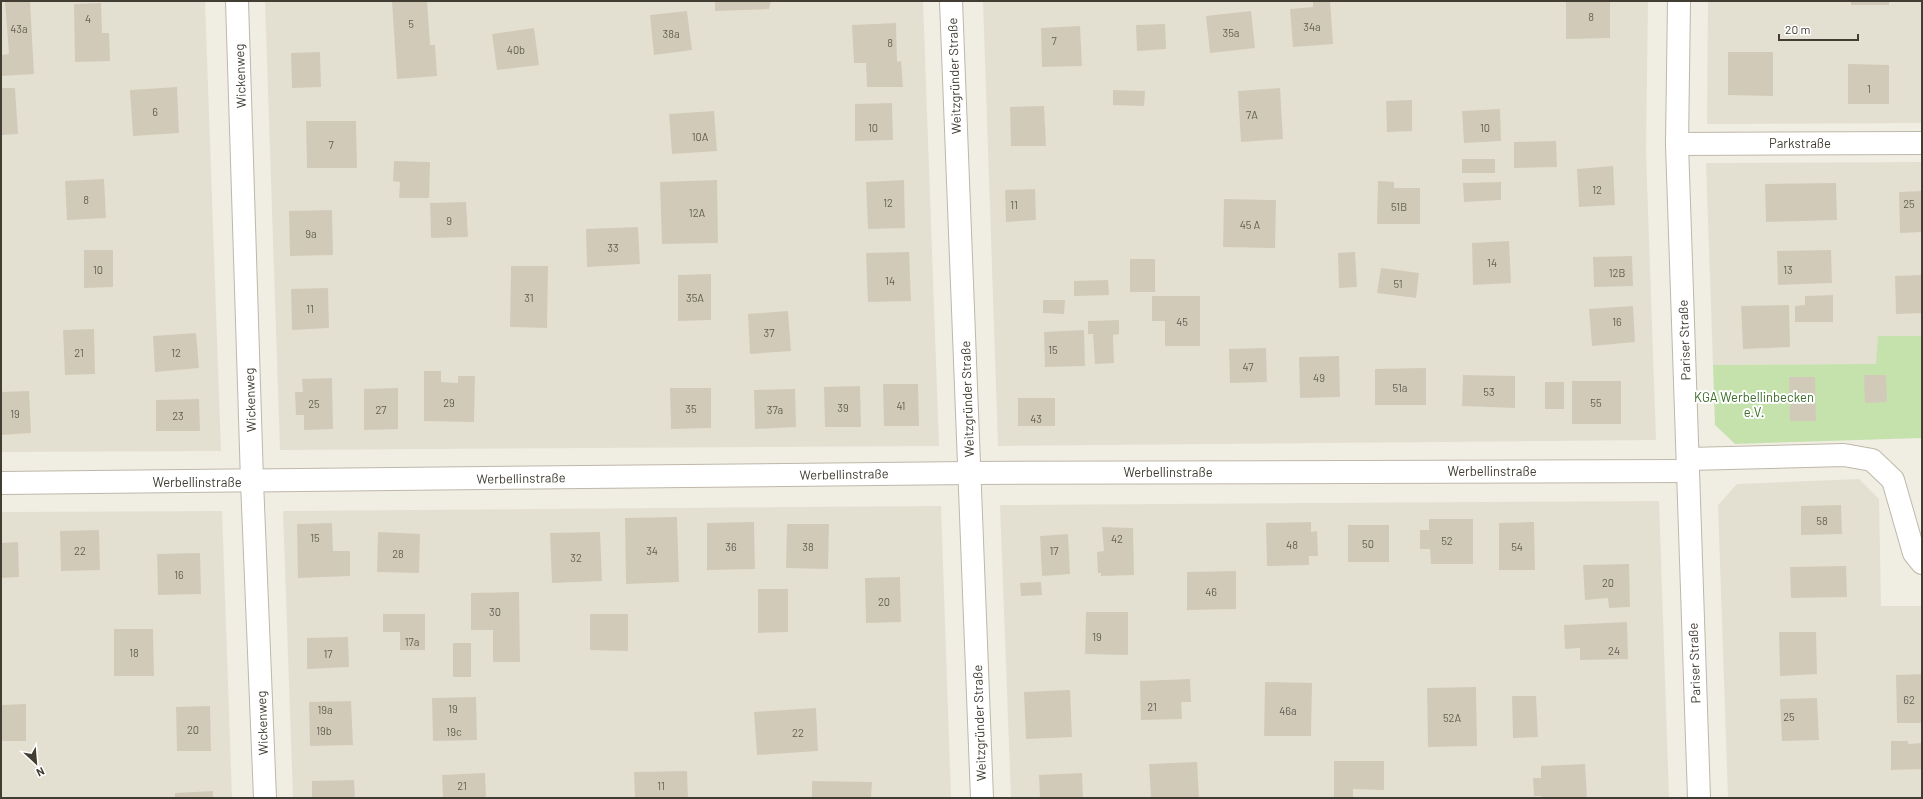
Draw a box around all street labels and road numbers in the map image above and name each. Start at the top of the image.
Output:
street label: Weitzgründer Straße [944,18,964,134]
street label: Wickenweg [231,43,249,109]
street label: Parkstraße [1769,135,1831,151]
street label: Pariser Straße [1675,299,1693,381]
street label: Weitzgründer Straße [957,341,977,457]
street label: Wickenweg [241,367,259,433]
street label: Werbellinstraße [1447,463,1537,479]
street label: Werbellinstraße [1123,464,1213,480]
street label: Werbellinstraße [799,465,889,483]
street label: Werbellinstraße [476,469,566,487]
street label: Werbellinstraße [152,474,242,490]
street label: Pariser Straße [1685,622,1703,704]
street label: Weitzgründer Straße [969,665,989,781]
street label: Wickenweg [253,690,271,756]

